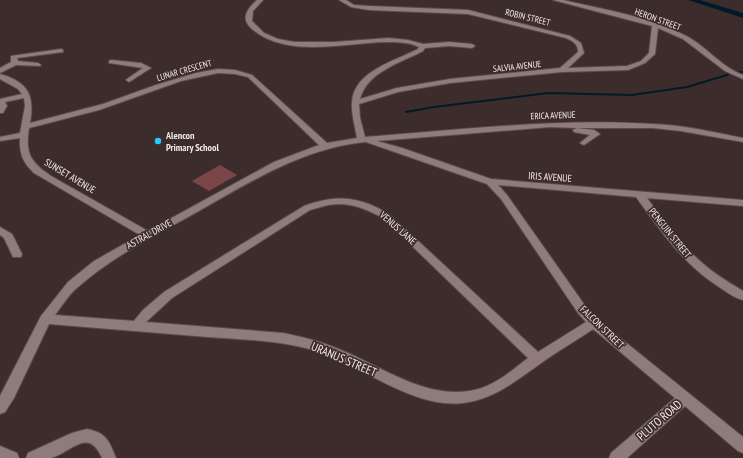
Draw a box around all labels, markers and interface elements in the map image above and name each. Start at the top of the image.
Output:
street label: ROBIN STREET [504,6,552,28]
street label: HERON STREET [633,6,683,32]
street label: LUNAR CRESCENT [155,57,213,83]
street label: SALVIA AVENUE [492,58,542,74]
street label: ERICA AVENUE [530,109,576,121]
place label: Alencon Primary School [165,129,219,154]
marker: Alencon Primary School [153,136,163,146]
street label: SUNSET AVENUE [42,156,98,196]
street label: IRIS AVENUE [528,169,572,185]
street label: PENGUIN STREET [646,205,694,261]
street label: VENUS LANE [376,208,419,248]
street label: ASTRAL DRIVE [124,216,174,252]
street label: FALCON STREET [577,303,627,352]
street label: URANUS STREET [309,338,380,380]
street label: PLUTO ROAD [634,396,684,444]

